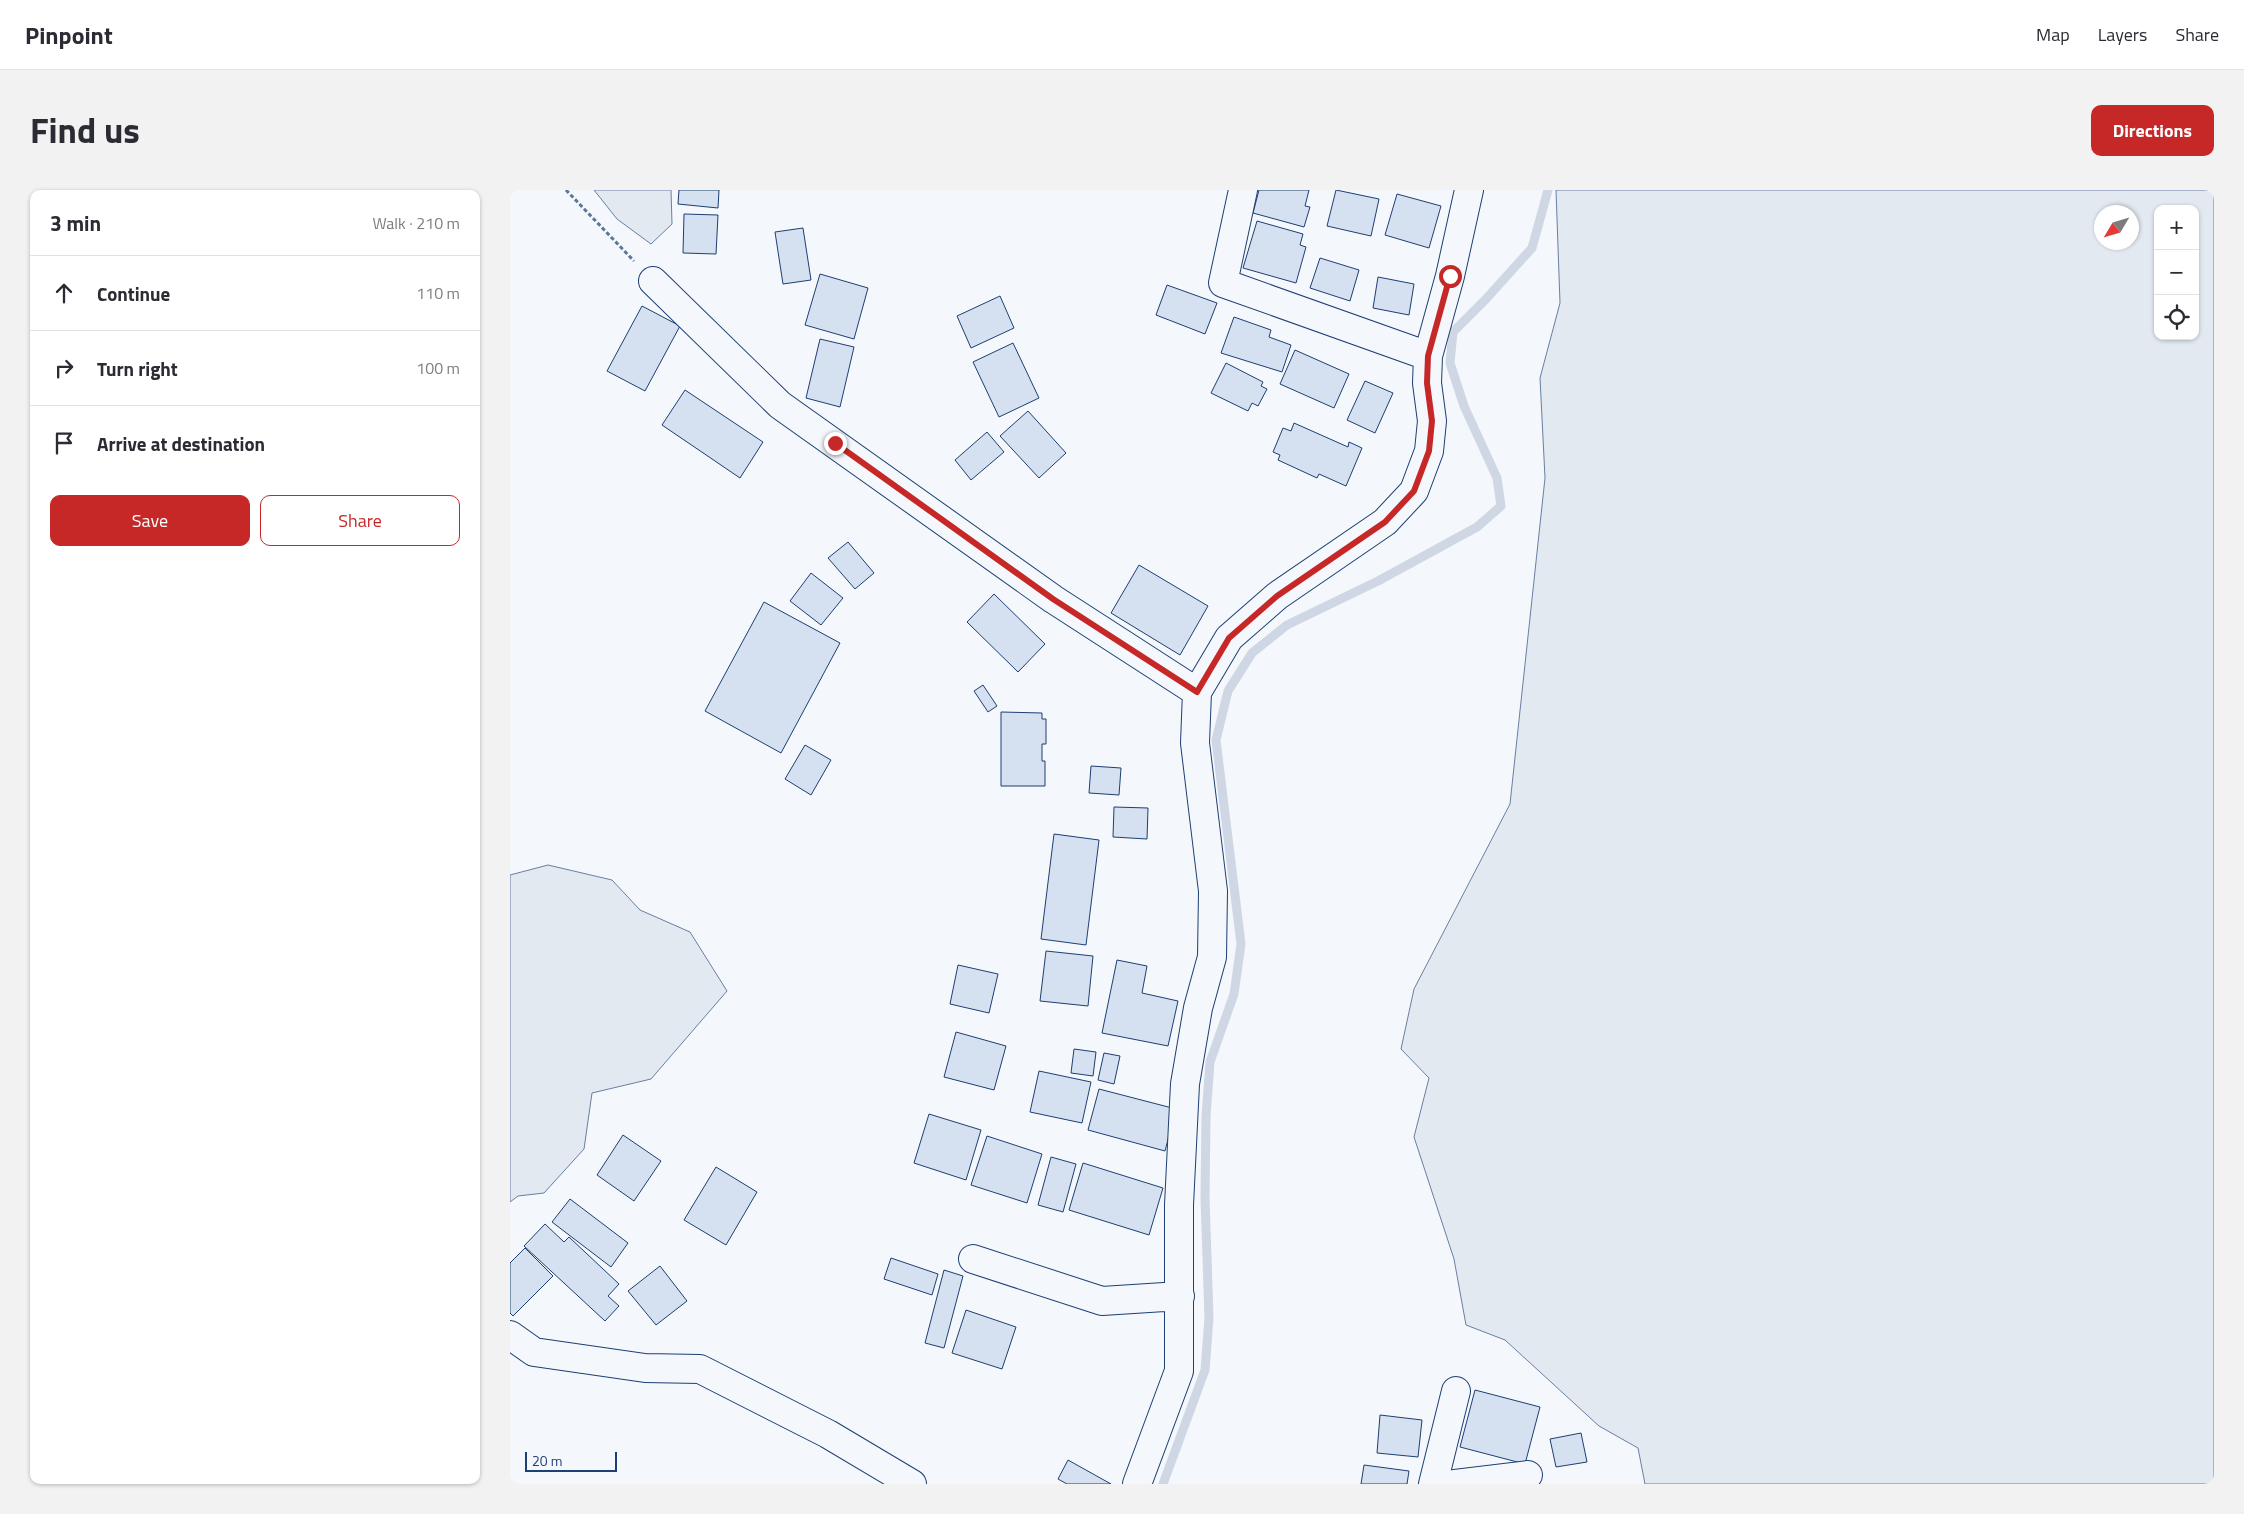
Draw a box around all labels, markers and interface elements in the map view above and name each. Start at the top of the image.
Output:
text: Pinpoint [25,17,113,53]
text: Map [2036,21,2070,48]
text: Layers [2098,21,2147,48]
text: Share [2175,21,2219,48]
text: Find us [30,103,140,157]
button: Directions [2091,105,2214,156]
north arrow [2094,205,2139,250]
map controls [2154,205,2199,340]
button: + [2154,205,2199,250]
text: 3 min [50,207,101,239]
text: Walk · 210 m [372,211,460,235]
button: − [2154,250,2199,295]
route start [1439,265,1462,288]
icon: ahead [50,279,78,307]
text: Continue [97,279,170,308]
text: 110 m [416,281,460,305]
button: locate [2154,295,2199,340]
icon: right [50,354,78,382]
text: Turn right [97,354,178,383]
text: 100 m [416,356,460,380]
icon: arrive [50,429,78,457]
text: Arrive at destination [97,429,265,458]
route end [824,432,847,455]
button: Save [50,495,250,546]
button: Share [260,495,460,546]
scale bar [525,1449,618,1472]
text: 20 m [532,1450,562,1471]

